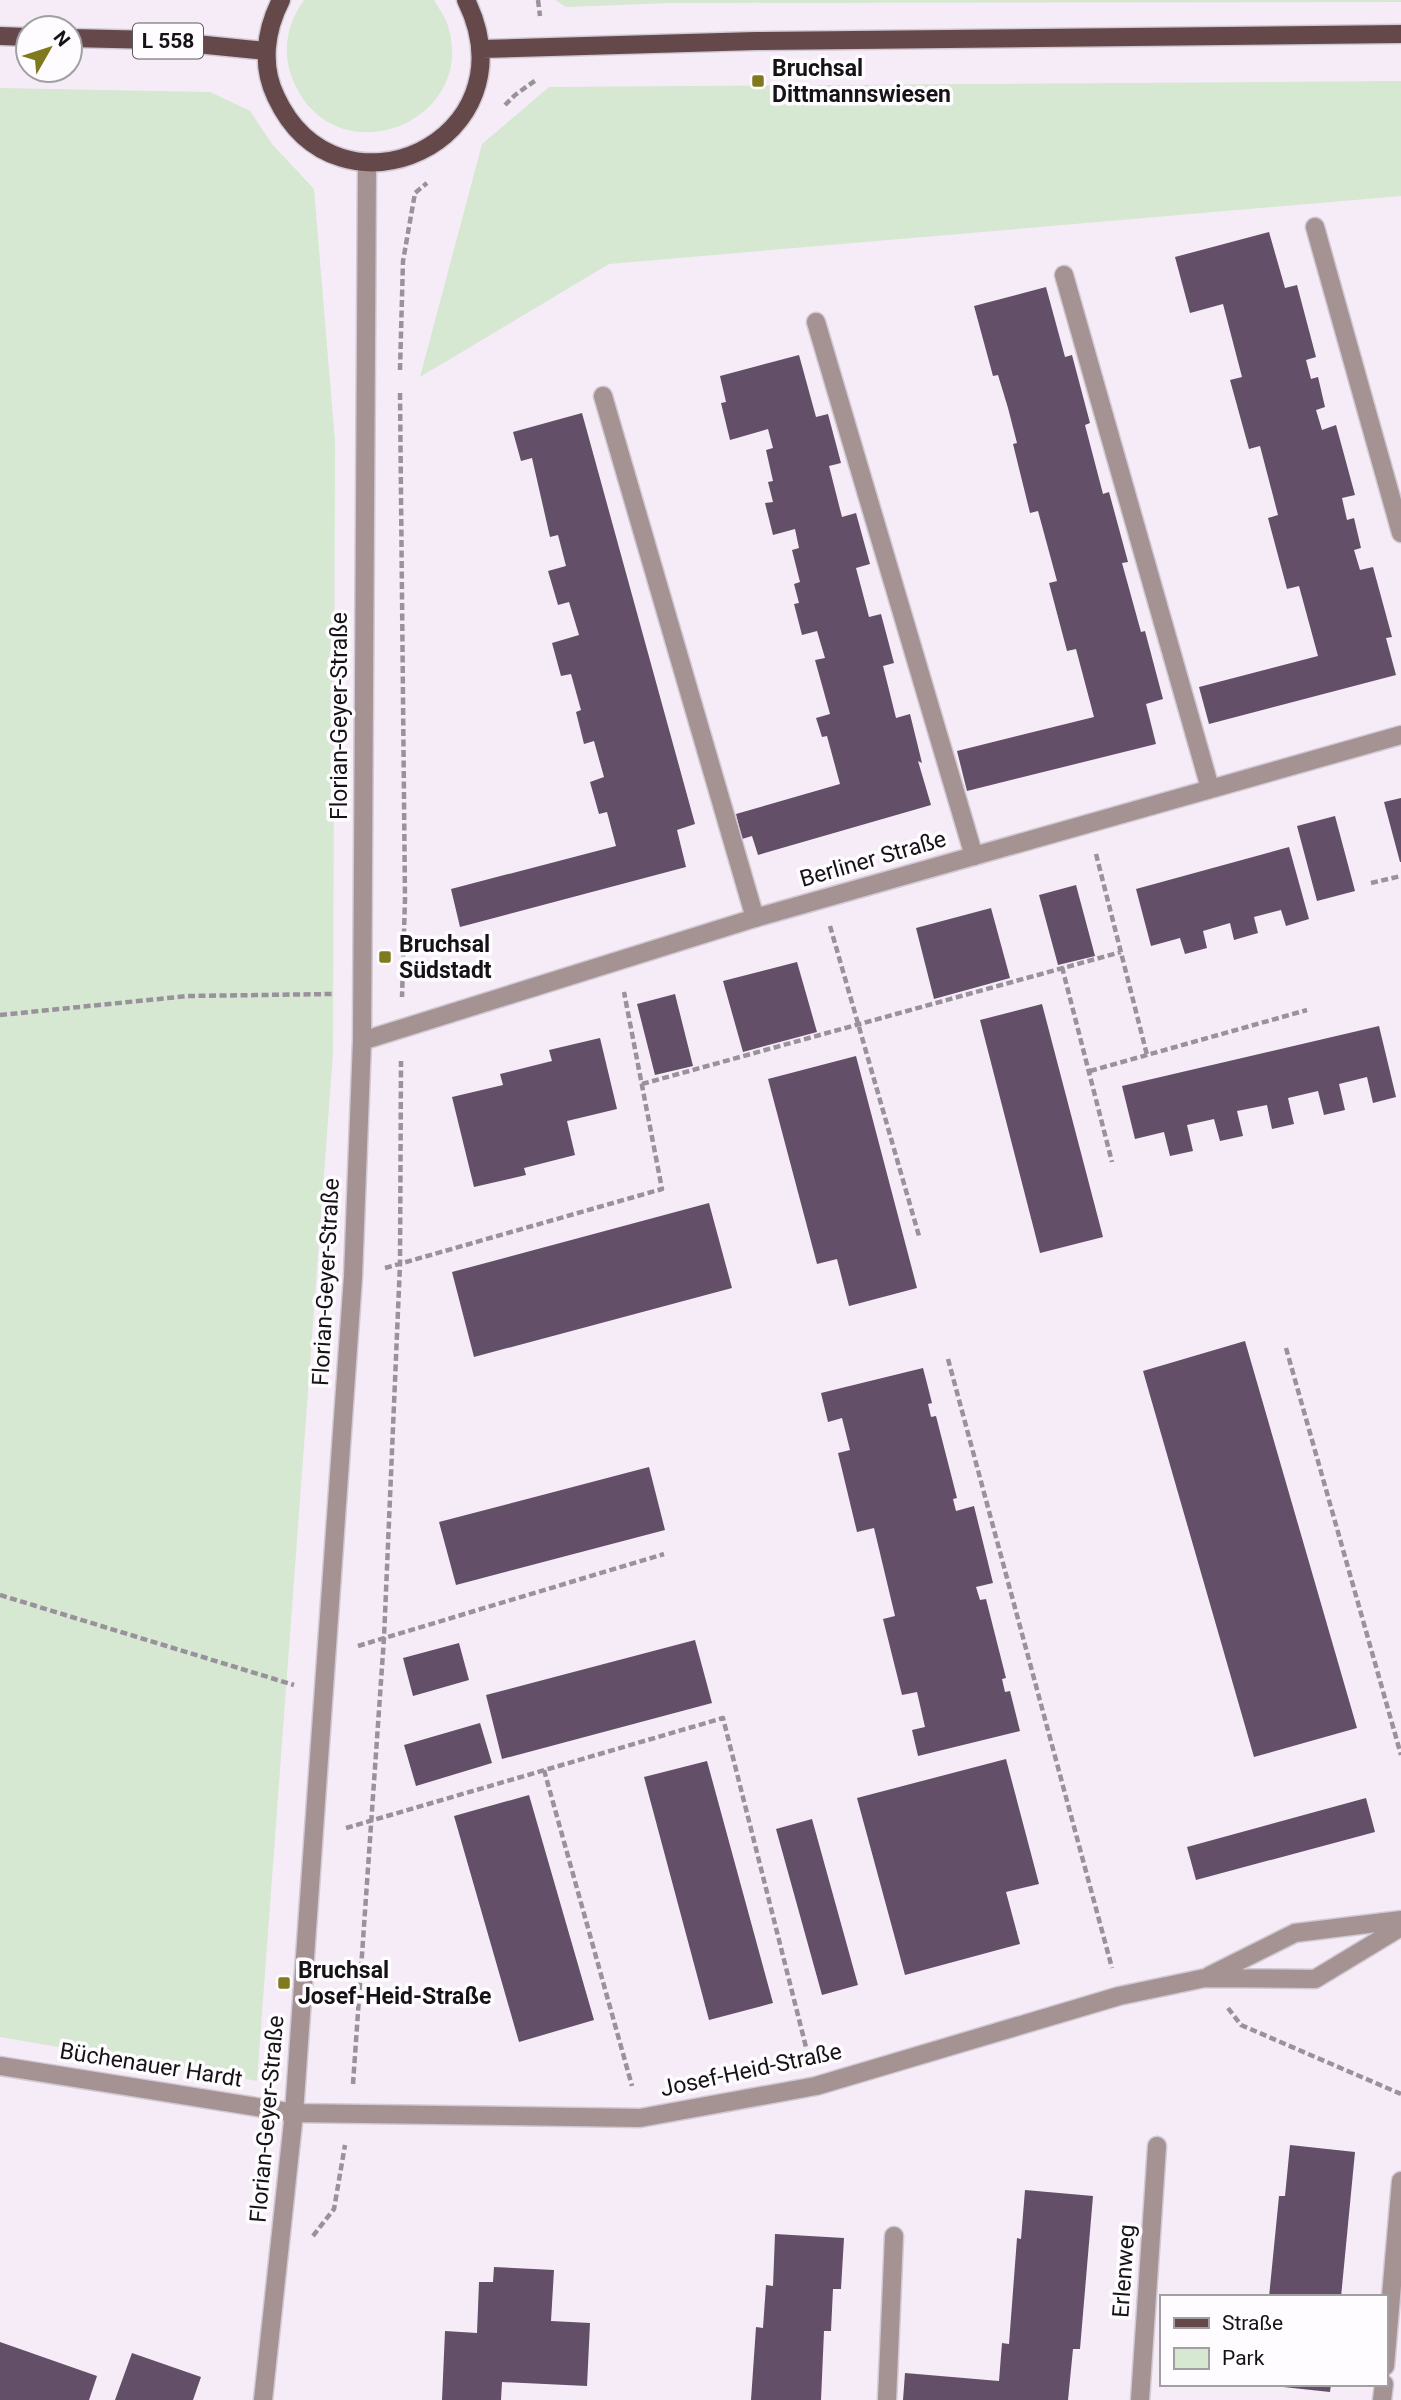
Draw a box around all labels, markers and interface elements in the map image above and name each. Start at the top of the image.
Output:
north arrow [14,14,84,84]
road number: L 558 [133,23,203,58]
text: N [49,26,75,51]
place label: Bruchsal Dittmannswiesen [772,55,951,108]
marker: Bruchsal Dittmannswiesen [750,73,766,89]
street label: Florian-Geyer-Straße [326,612,353,820]
street label: Berliner Straße [797,825,949,893]
place label: Bruchsal Südstadt [399,931,492,984]
marker: Bruchsal Südstadt [377,949,393,965]
street label: Florian-Geyer-Straße [307,1177,345,1387]
place label: Bruchsal Josef-Heid-Straße [298,1957,491,2010]
marker: Bruchsal Josef-Heid-Straße [276,1975,292,1991]
street label: Florian-Geyer-Straße [244,2014,290,2224]
street label: Büchenauer Hardt [58,2037,244,2093]
street label: Josef-Heid-Straße [658,2038,844,2102]
street label: Erlenweg [1107,2223,1141,2319]
legend [1160,2295,1387,2386]
text: Straße [1222,2311,1283,2335]
text: Park [1222,2346,1265,2370]

